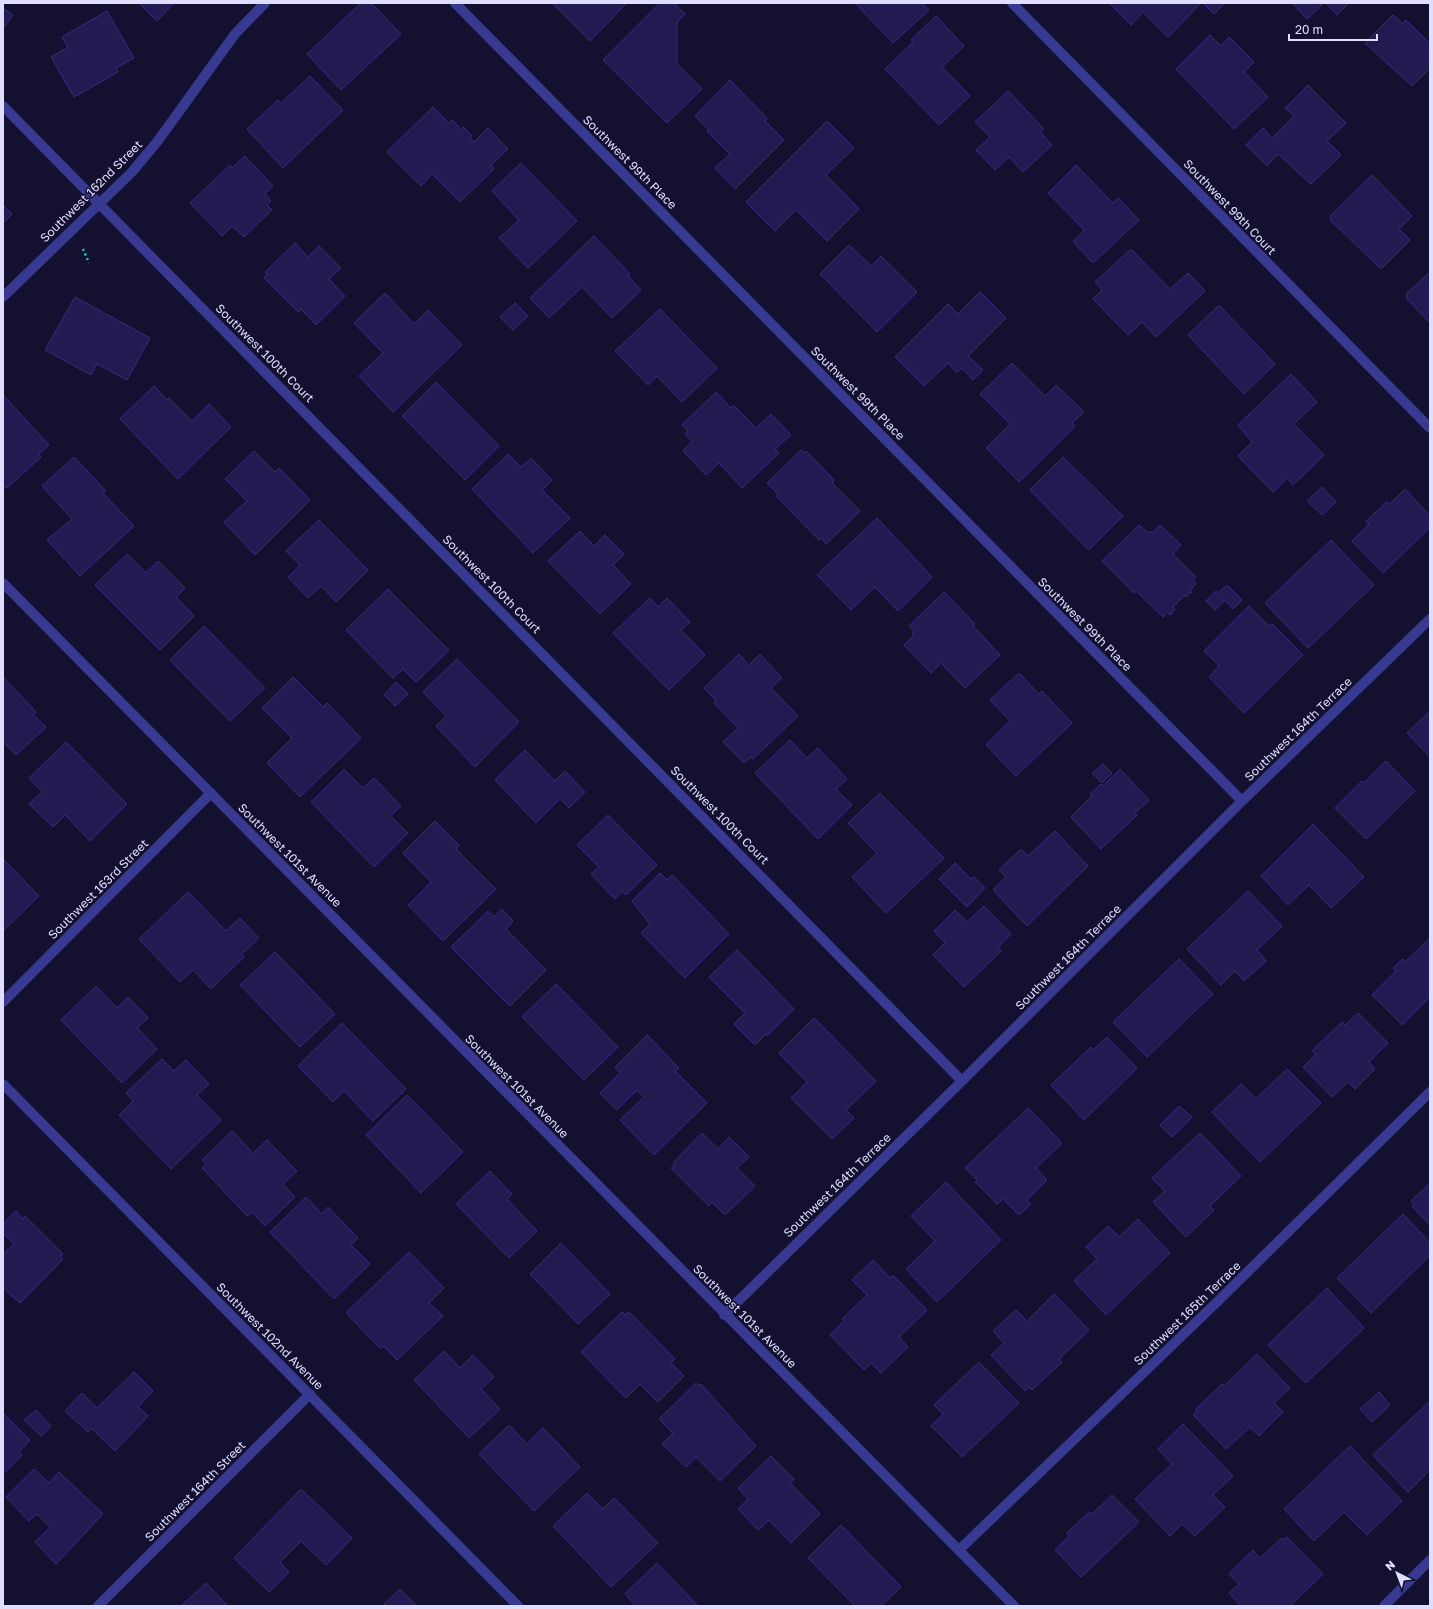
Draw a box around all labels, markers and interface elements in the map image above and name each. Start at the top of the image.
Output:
scale bar [1289,16,1377,42]
text: 20 m [1295,22,1323,37]
street label: Southwest 99th Place [580,112,680,212]
street label: Southwest 162nd Street [37,137,145,245]
street label: Southwest 99th Court [1181,156,1280,258]
street label: Southwest 100th Court [213,301,318,406]
street label: Southwest 99th Place [808,343,908,443]
street label: Southwest 100th Court [440,532,545,637]
street label: Southwest 99th Place [1035,574,1135,674]
street label: Southwest 164th Terrace [1241,674,1355,784]
street label: Southwest 100th Court [668,763,773,868]
street label: Southwest 101st Avenue [235,800,345,910]
street label: Southwest 163rd Street [45,836,151,942]
street label: Southwest 164th Terrace [1012,901,1124,1013]
street label: Southwest 101st Avenue [462,1031,572,1141]
street label: Southwest 164th Terrace [780,1130,894,1240]
street label: Southwest 165th Terrace [1130,1258,1244,1368]
street label: Southwest 101st Avenue [690,1261,800,1371]
street label: Southwest 102nd Avenue [213,1279,327,1393]
street label: Southwest 164th Street [142,1437,249,1544]
north arrow [1377,1553,1417,1593]
text: N [1383,1558,1397,1573]

